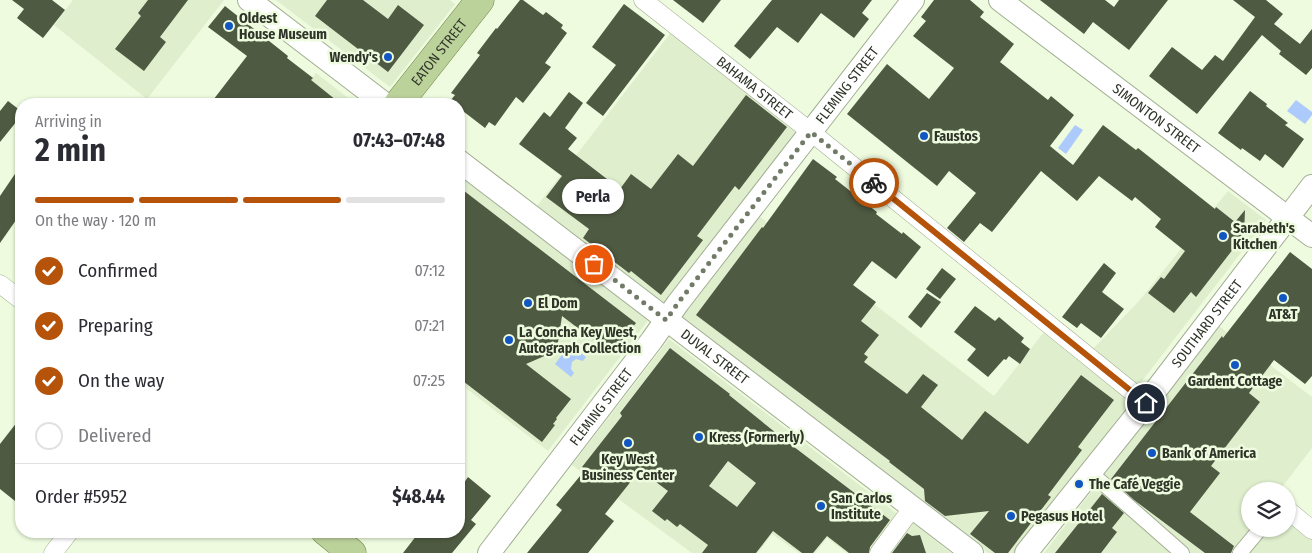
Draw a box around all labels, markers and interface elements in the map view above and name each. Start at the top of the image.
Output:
place label: Oldest House Museum [239,10,327,43]
street label: EATON STREET [408,15,471,89]
marker: Oldest House Museum [223,20,235,32]
street label: FLEMING STREET [812,43,883,127]
place label: Wendy's [329,49,378,66]
marker: Wendy's [382,51,394,63]
street label: BAHAMA STREET [713,53,796,124]
street label: SIMONTON STREET [1109,80,1203,157]
text: Arriving in [35,112,102,131]
place label: Faustos [934,128,978,145]
text: 07:43–07:48 [353,129,445,152]
marker: Faustos [918,130,930,142]
text: 2 min [35,131,106,169]
courier [849,158,899,208]
icon: bike [860,169,888,197]
callout: Perla [563,179,625,214]
text: Perla [576,187,610,206]
text: On the way · 120 m [35,211,156,230]
place label: Sarabeth's Kitchen [1233,220,1295,253]
marker: Sarabeth's Kitchen [1217,230,1229,242]
pin [573,243,615,285]
icon: bag [580,250,608,278]
icon: check [35,257,63,285]
text: Confirmed [78,259,158,282]
text: 07:12 [414,261,445,280]
street label: SOUTHARD STREET [1168,276,1246,371]
marker: AT&T [1277,292,1289,304]
place label: El Dom [538,295,578,312]
marker: El Dom [522,297,534,309]
place label: AT&T [1268,306,1297,323]
icon: check [35,312,63,340]
text: Preparing [78,314,153,337]
text: 07:21 [414,316,445,335]
place label: La Concha Key West, Autograph Collection [518,324,641,357]
street label: DUVAL STREET [677,326,752,388]
marker: La Concha Key West, Autograph Collection [503,334,515,346]
marker: Gardent Cottage [1229,359,1241,371]
street label: FLEMING STREET [566,365,636,449]
icon: check [35,367,63,395]
text: On the way [78,369,164,392]
text: 07:25 [413,371,445,390]
place label: Gardent Cottage [1188,373,1282,390]
pin [1125,382,1167,424]
icon: home [1132,389,1160,417]
text: Delivered [78,424,152,447]
place label: Kress (Formerly) [709,429,804,446]
marker: Kress (Formerly) [693,431,705,443]
marker: Key West Business Center [622,437,634,449]
place label: Bank of America [1162,445,1256,462]
marker: Bank of America [1146,447,1158,459]
place label: Key West Business Center [582,451,675,484]
place label: The Café Veggie [1089,476,1181,493]
marker: The Café Veggie [1073,478,1085,490]
map controls [1241,482,1296,537]
button: layers [1241,482,1296,537]
text: Order #5952 [35,485,127,508]
text: $48.44 [392,485,445,508]
place label: San Carlos Institute [831,490,892,523]
marker: San Carlos Institute [815,500,827,512]
place label: Pegasus Hotel [1021,508,1103,525]
marker: Pegasus Hotel [1005,510,1017,522]

